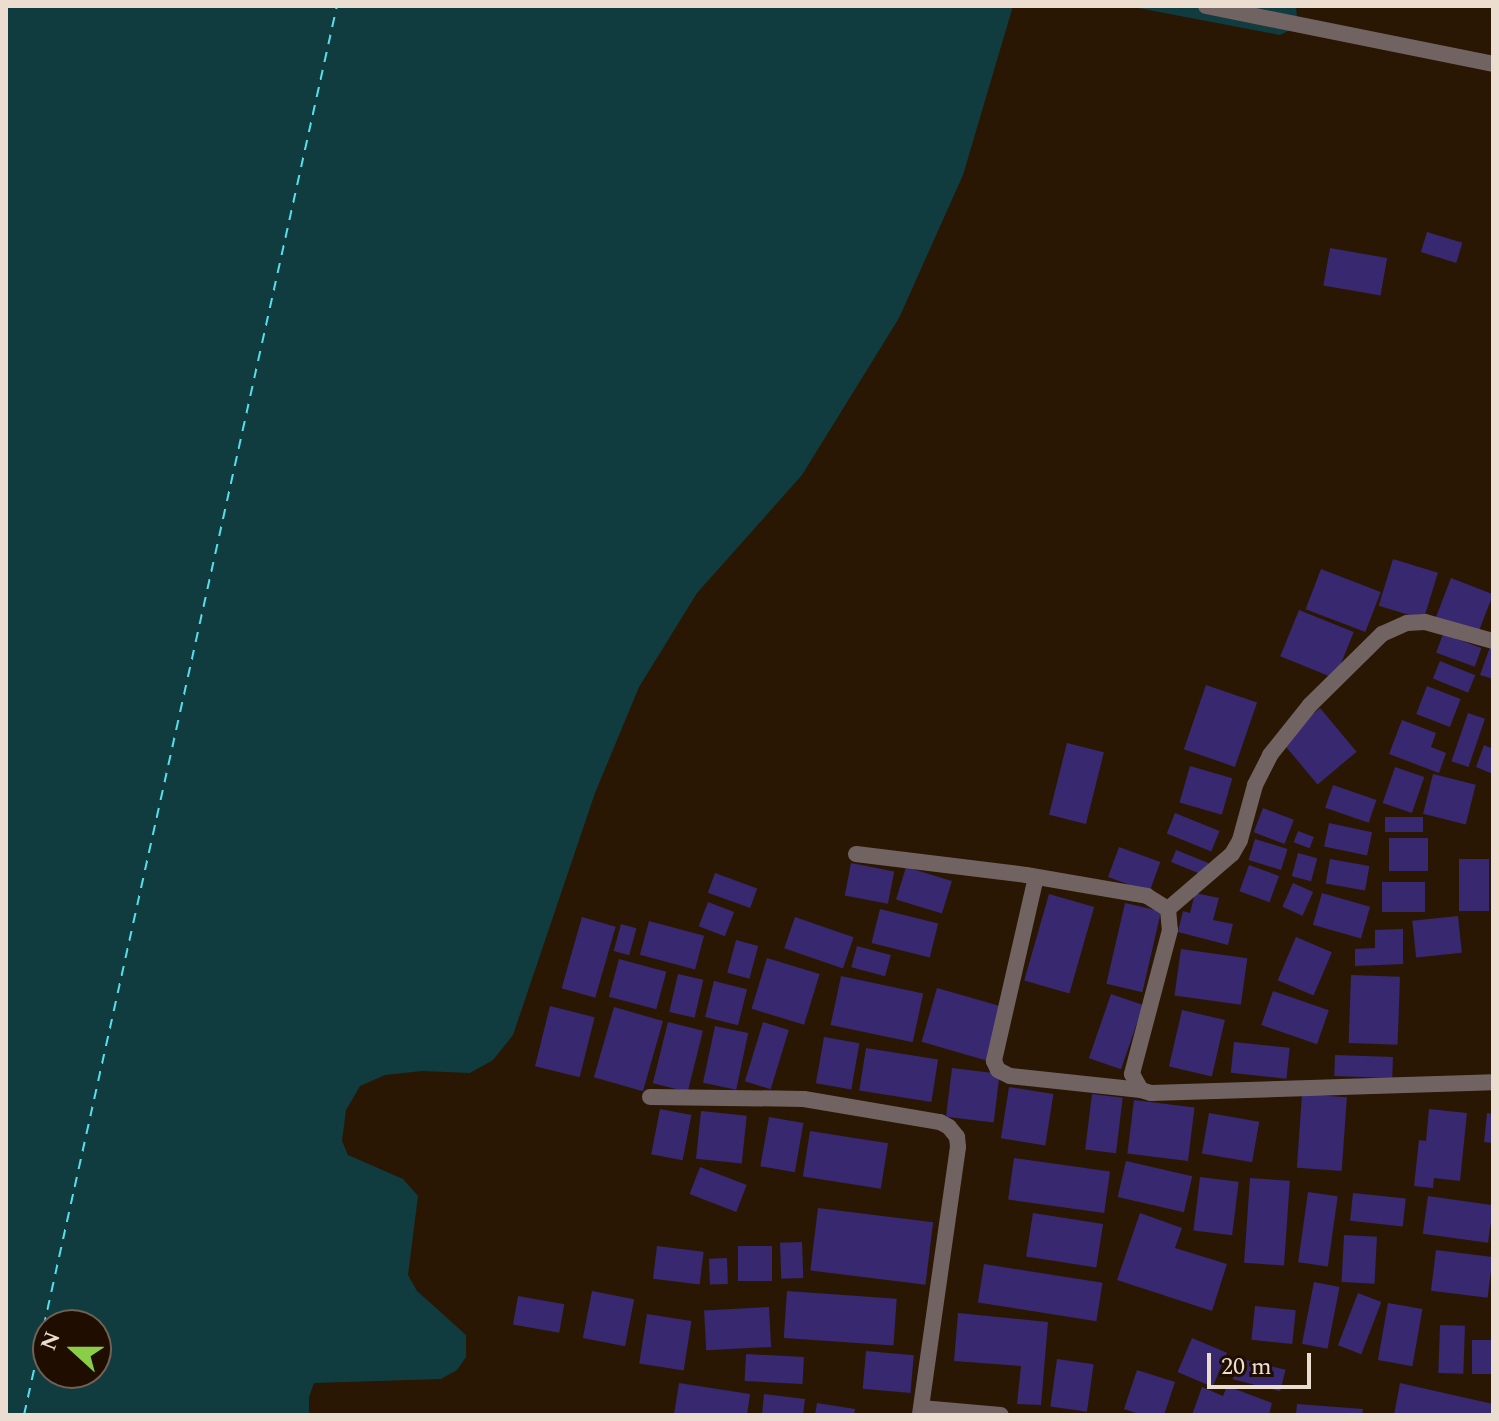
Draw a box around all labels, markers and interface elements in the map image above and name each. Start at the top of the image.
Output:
north arrow [32,1309,112,1389]
text: N [32,1327,70,1355]
scale bar [1211,1337,1315,1387]
text: 20 m [1221,1349,1272,1385]

